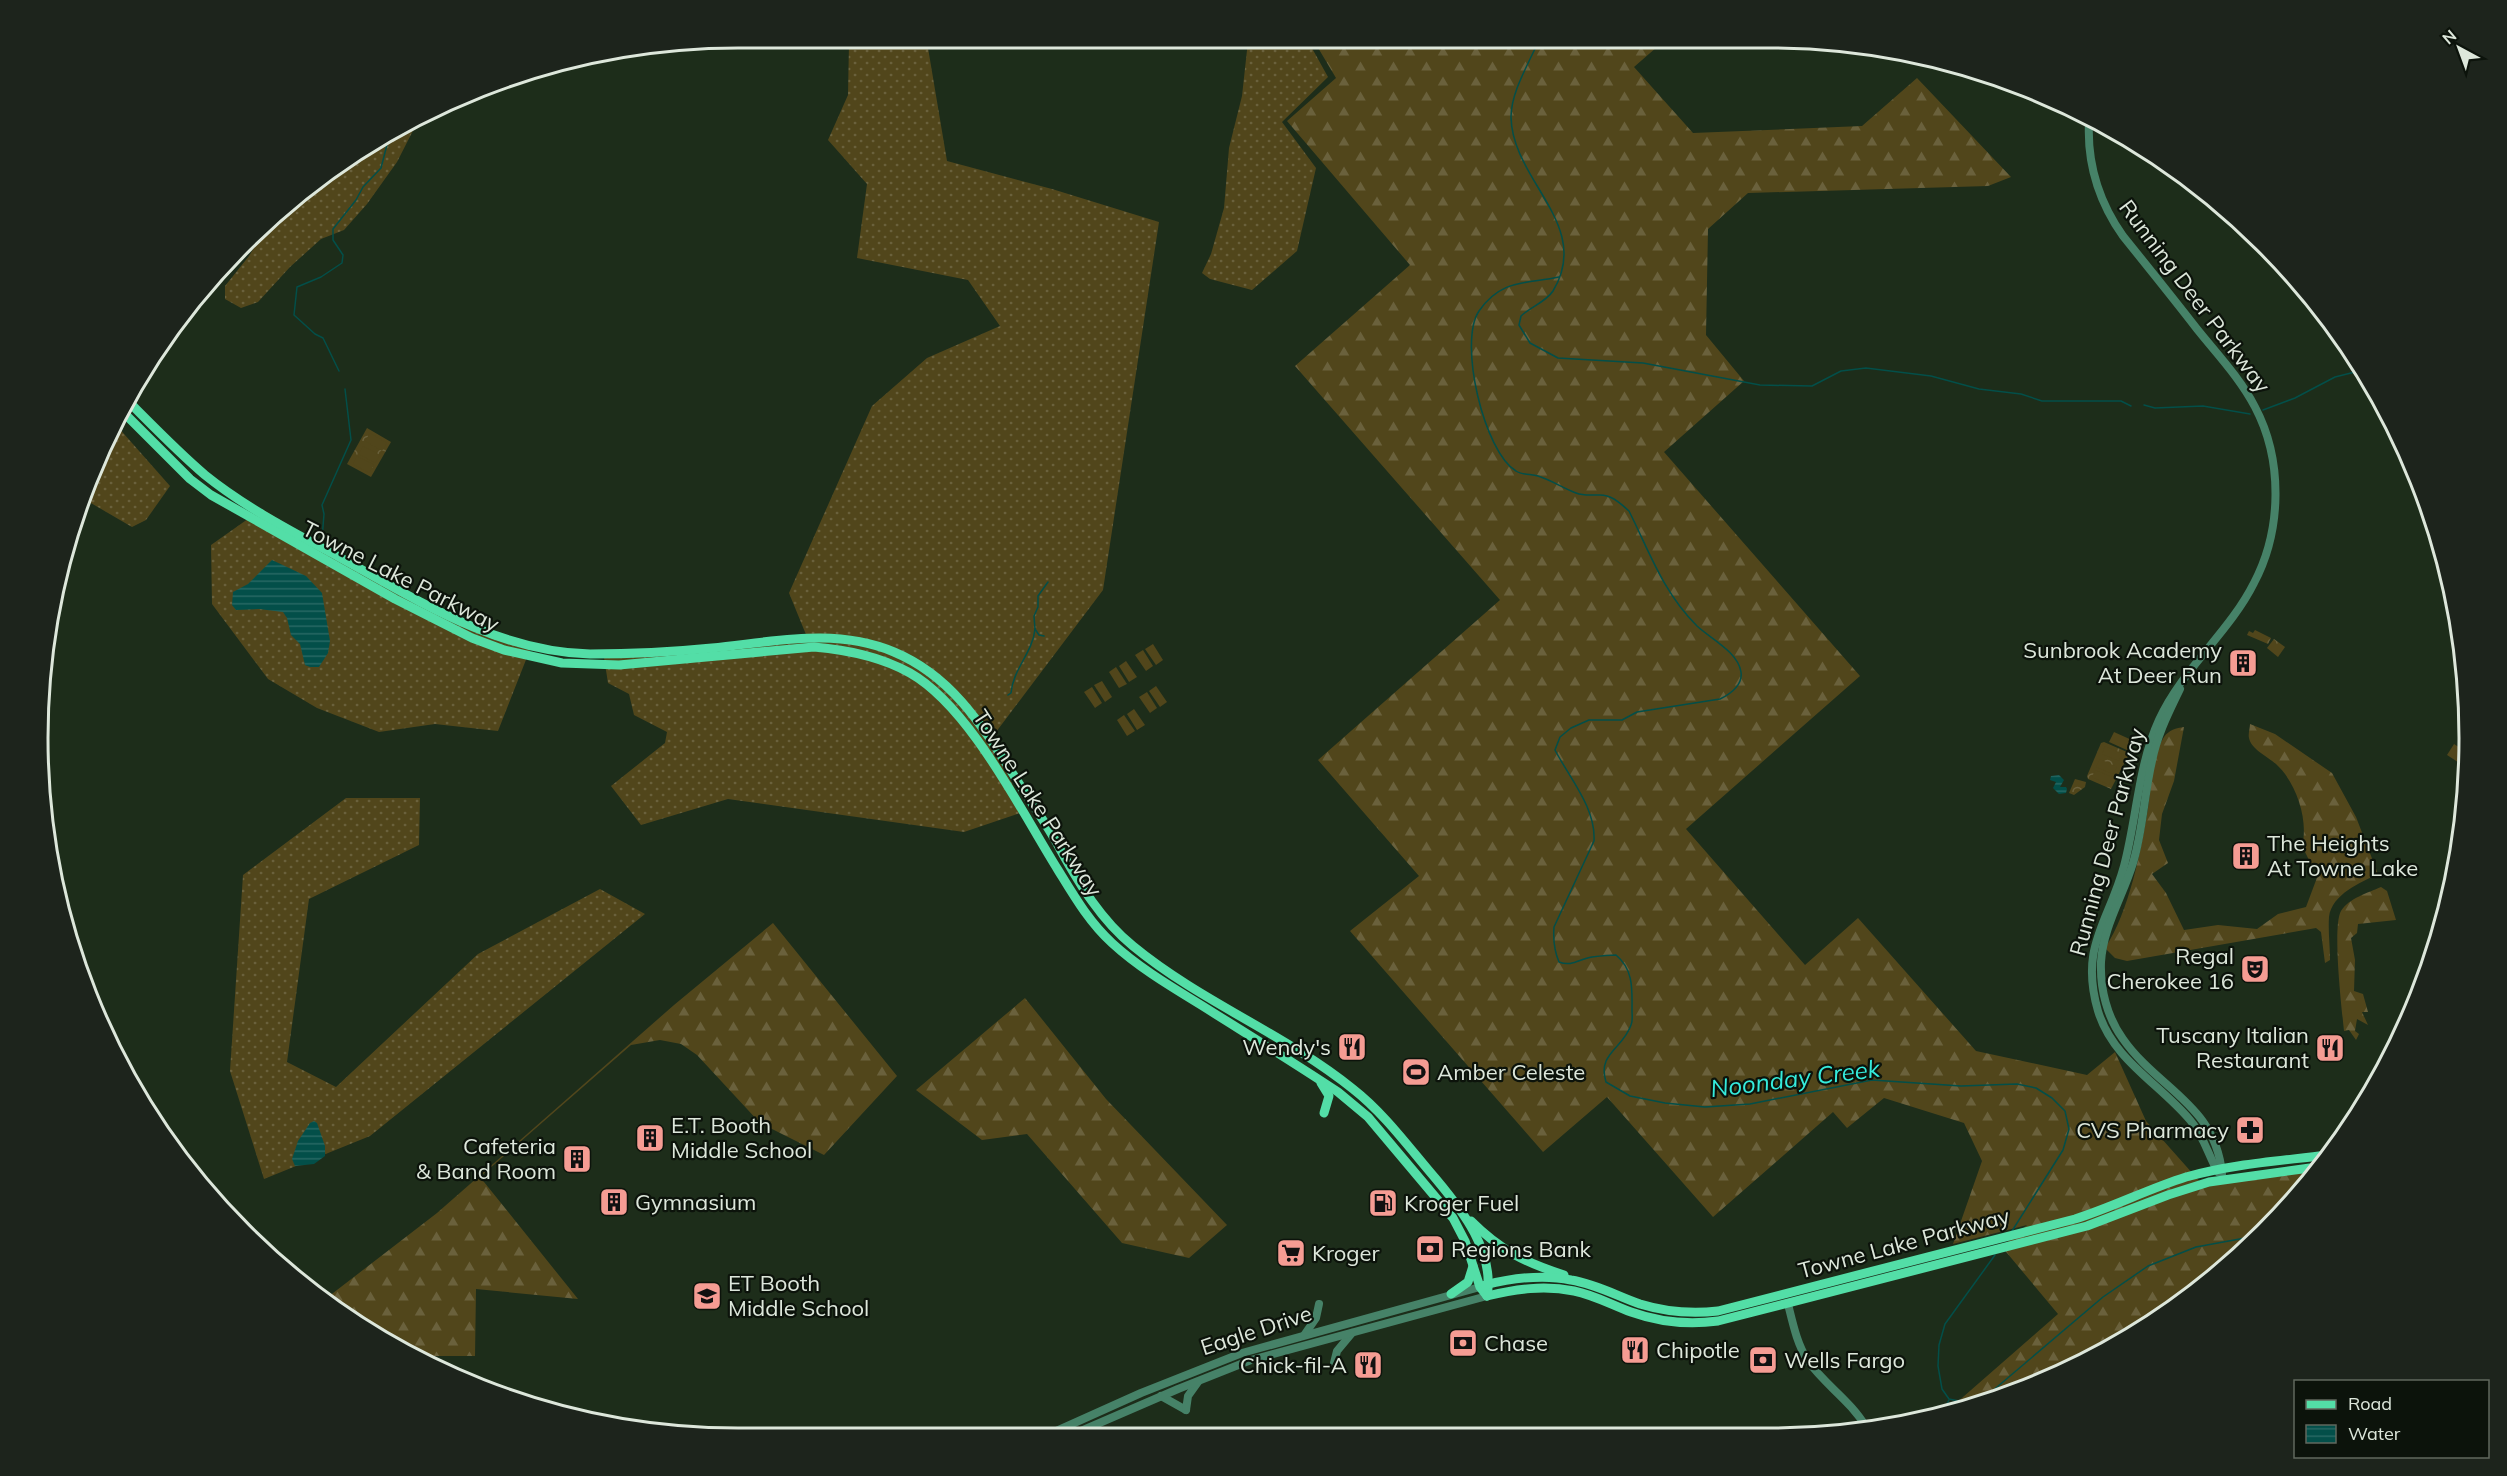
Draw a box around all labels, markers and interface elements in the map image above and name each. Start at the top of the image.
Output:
north arrow [2429,18,2489,78]
text: N [2438,25,2460,48]
street label: Running Deer Parkway [2113,194,2277,398]
street label: Towne Lake Parkway [298,514,504,638]
place label: Sunbrook Academy At Deer Run [2023,636,2222,689]
building icon: Sunbrook Academy At Deer Run [2227,647,2259,679]
street label: Towne Lake Parkway [967,704,1109,902]
street label: Running Deer Parkway [2063,725,2151,959]
place label: The Heights At Towne Lake [2267,829,2418,882]
building icon: The Heights At Towne Lake [2230,840,2262,872]
place label: Regal Cherokee 16 [2107,942,2234,995]
theatre icon: Regal Cherokee 16 [2239,953,2271,985]
place label: Tuscany Italian Restaurant [2156,1021,2309,1074]
restaurant icon: Wendy's [1336,1031,1368,1063]
restaurant icon: Tuscany Italian Restaurant [2314,1032,2346,1064]
place label: Wendy's [1242,1033,1331,1061]
water label: Noonday Creek [1709,1053,1882,1103]
sports icon: Amber Celeste [1400,1056,1432,1088]
place label: Amber Celeste [1437,1058,1585,1086]
place label: E.T. Booth Middle School [671,1111,812,1164]
pharmacy icon: CVS Pharmacy [2234,1114,2266,1146]
place label: CVS Pharmacy [2076,1116,2229,1144]
building icon: E.T. Booth Middle School [634,1122,666,1154]
place label: Cafeteria & Band Room [416,1132,556,1185]
building icon: Cafeteria & Band Room [561,1143,593,1175]
building icon: Gymnasium [598,1186,630,1218]
fuel station icon: Kroger Fuel [1367,1187,1399,1219]
place label: Gymnasium [635,1188,756,1216]
place label: Kroger Fuel [1404,1189,1519,1217]
street label: Towne Lake Parkway [1795,1201,2013,1285]
bank icon: Regions Bank [1414,1233,1446,1265]
place label: Regions Bank [1451,1235,1592,1263]
supermarket icon: Kroger [1275,1237,1307,1269]
place label: Kroger [1312,1239,1380,1267]
place label: ET Booth Middle School [728,1269,869,1322]
school or university icon: ET Booth Middle School [691,1280,723,1312]
street label: Eagle Drive [1197,1299,1315,1361]
bank icon: Chase [1447,1327,1479,1359]
place label: Chase [1484,1329,1548,1357]
restaurant icon: Chipotle [1619,1334,1651,1366]
place label: Chipotle [1656,1336,1740,1364]
bank icon: Wells Fargo [1747,1344,1779,1376]
place label: Wells Fargo [1784,1346,1905,1374]
restaurant icon: Chick-fil-A [1352,1349,1384,1381]
place label: Chick-fil-A [1240,1351,1347,1379]
legend [2294,1380,2489,1458]
text: Road [2348,1392,2392,1415]
text: Water [2348,1422,2401,1445]

